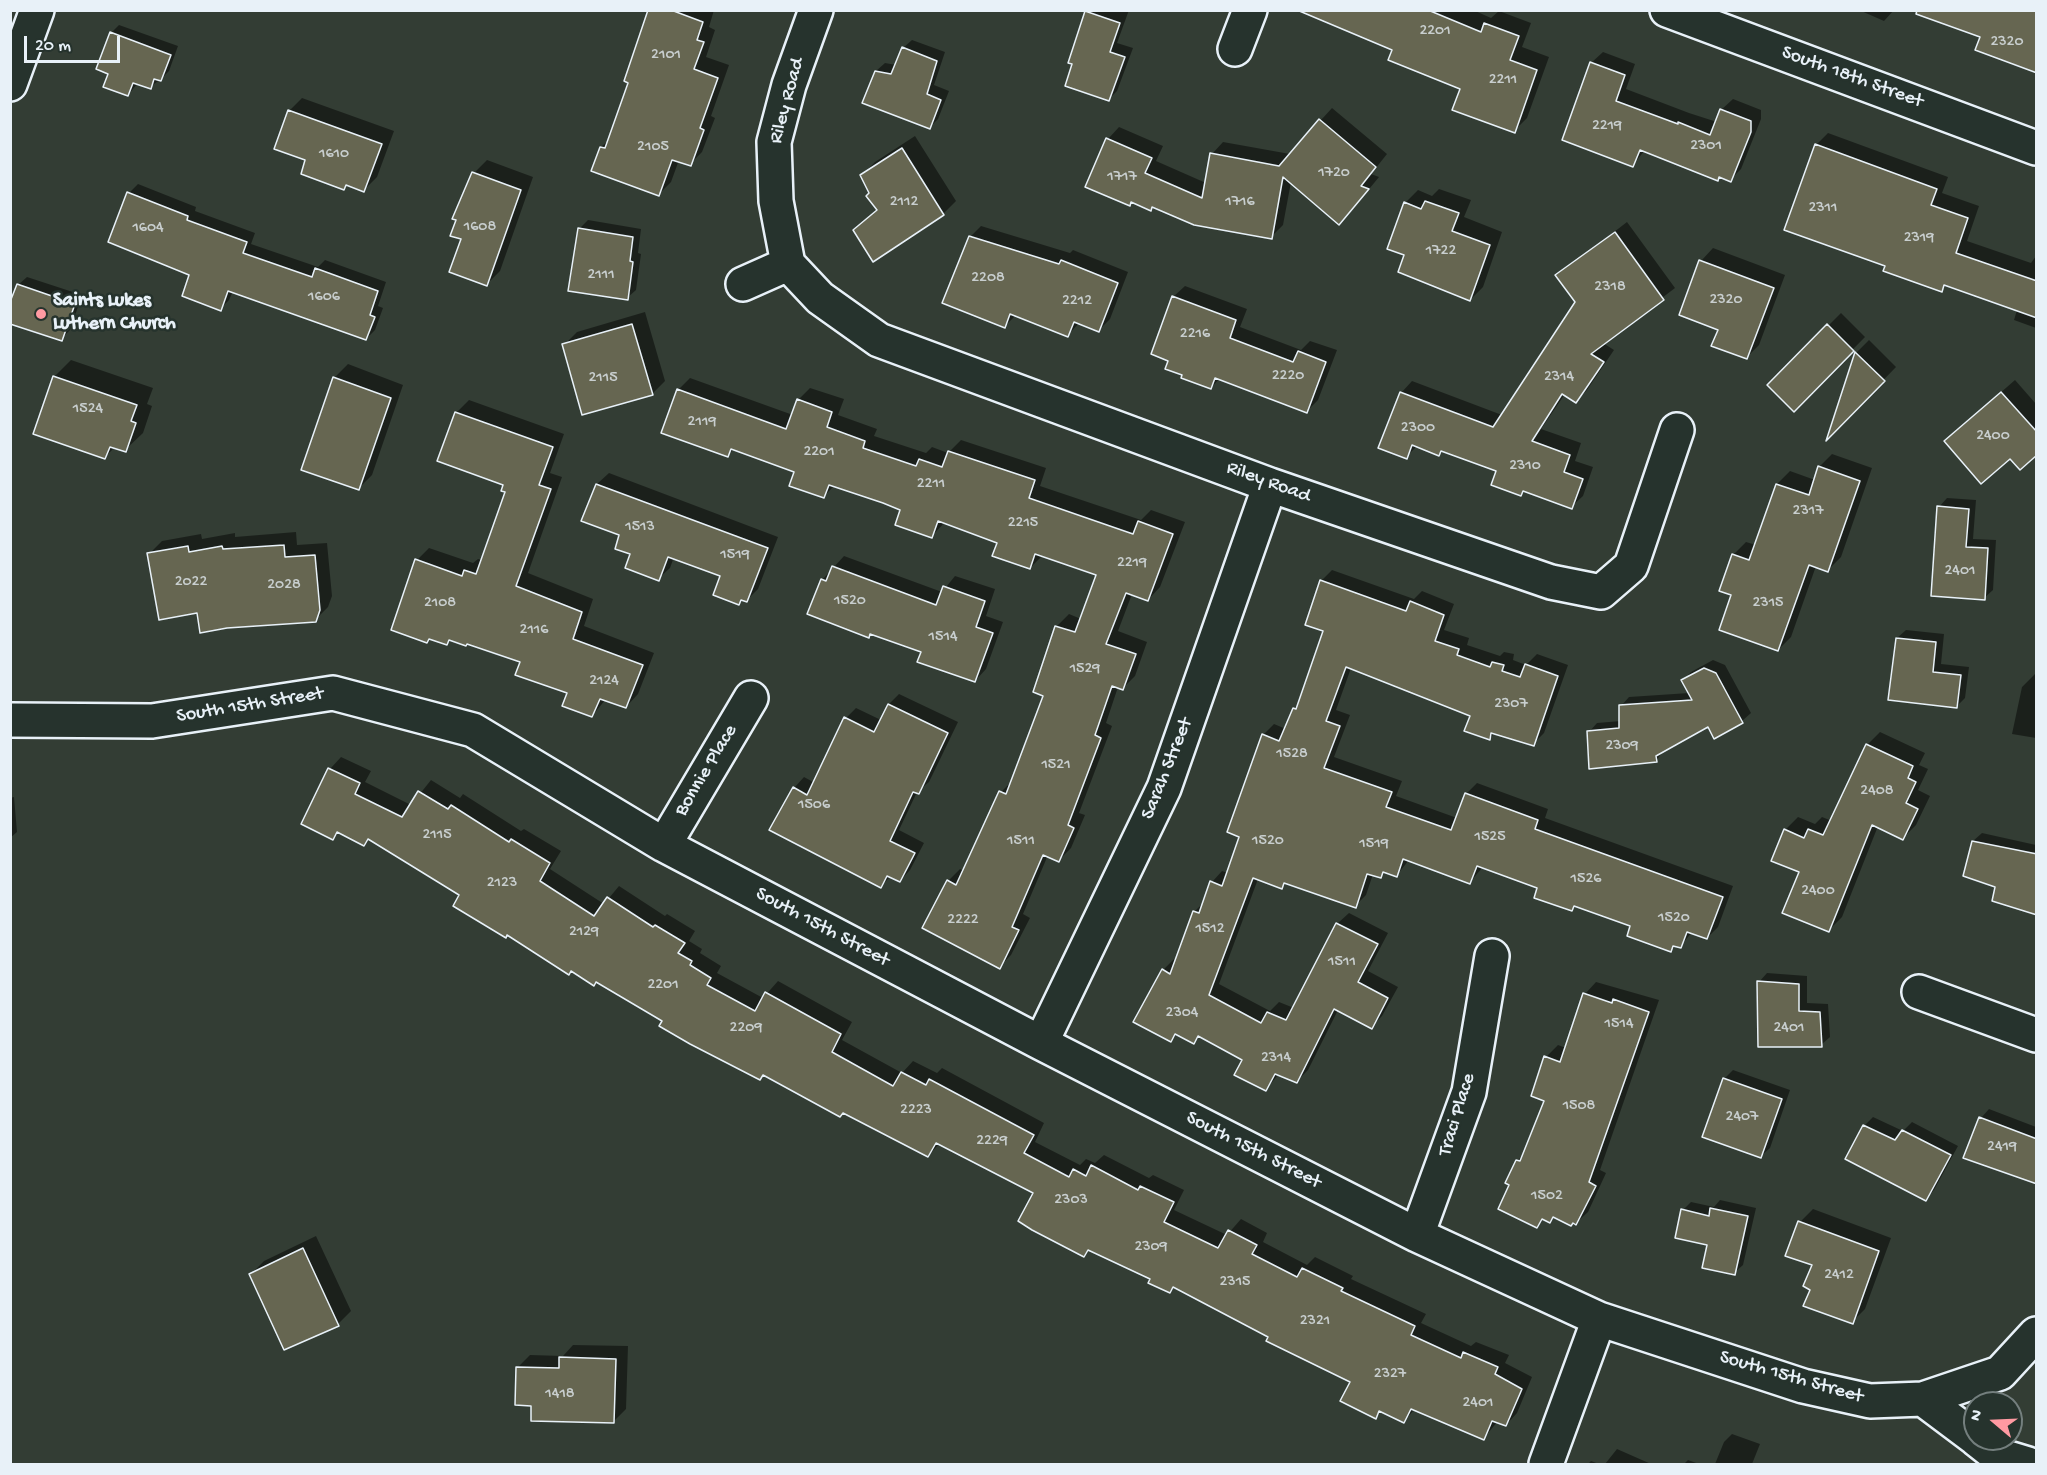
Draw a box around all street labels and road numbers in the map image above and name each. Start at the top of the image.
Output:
street label: South 18th Street [1778,41,1926,115]
street label: Riley Road [765,55,811,147]
street label: Riley Road [1223,457,1313,509]
street label: South 15th Street [175,683,325,729]
street label: Sarah Street [1137,715,1199,823]
street label: Bonnie Place [670,721,744,821]
street label: South 15th Street [751,883,893,973]
street label: Traci Place [1434,1071,1482,1159]
street label: South 15th Street [1182,1107,1324,1195]
street label: South 15th Street [1716,1346,1866,1410]

